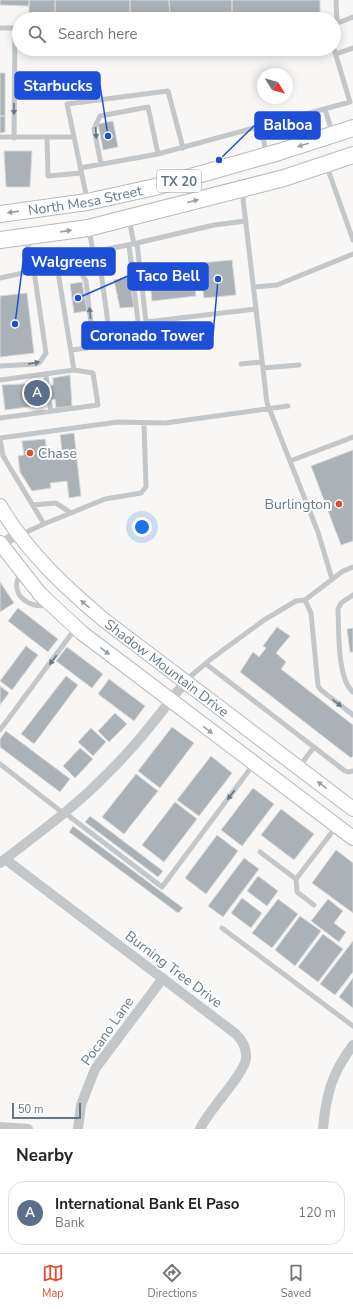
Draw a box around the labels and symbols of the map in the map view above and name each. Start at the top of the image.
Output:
north arrow [257,68,293,104]
callout: Starbucks [15,72,100,99]
text: Starbucks [23,76,93,96]
one-way arrow [11,103,17,116]
callout: Balboa [255,112,320,139]
text: Balboa [263,115,313,135]
one-way arrow [92,126,99,139]
one-way arrow [296,142,308,148]
road number: TX 20 [157,170,201,192]
street label: North Mesa Street [27,181,144,220]
one-way arrow [187,198,199,204]
one-way arrow [7,209,19,215]
one-way arrow [60,228,72,234]
callout: Walgreens [23,248,115,275]
text: Walgreens [31,252,107,272]
callout: Taco Bell [128,263,208,290]
text: Taco Bell [136,266,200,286]
one-way arrow [86,307,93,319]
callout: Coronado Tower [82,322,213,349]
text: Coronado Tower [90,326,204,346]
one-way arrow [28,360,40,366]
pin: A [24,378,50,408]
place label: Chase [38,444,77,463]
marker: Chase [25,448,35,458]
place label: Burlington [265,495,331,514]
marker: Burlington [334,499,344,509]
your location [132,517,152,537]
one-way arrow [80,600,91,609]
street label: Shadow Mountain Drive [101,615,233,721]
one-way arrow [99,647,110,656]
one-way arrow [49,654,57,665]
one-way arrow [331,698,342,707]
one-way arrow [203,725,214,734]
one-way arrow [316,781,327,790]
one-way arrow [227,790,235,800]
street label: Burning Tree Drive [121,927,226,1012]
street label: Pocano Lane [77,993,138,1069]
scale bar [12,1101,81,1120]

